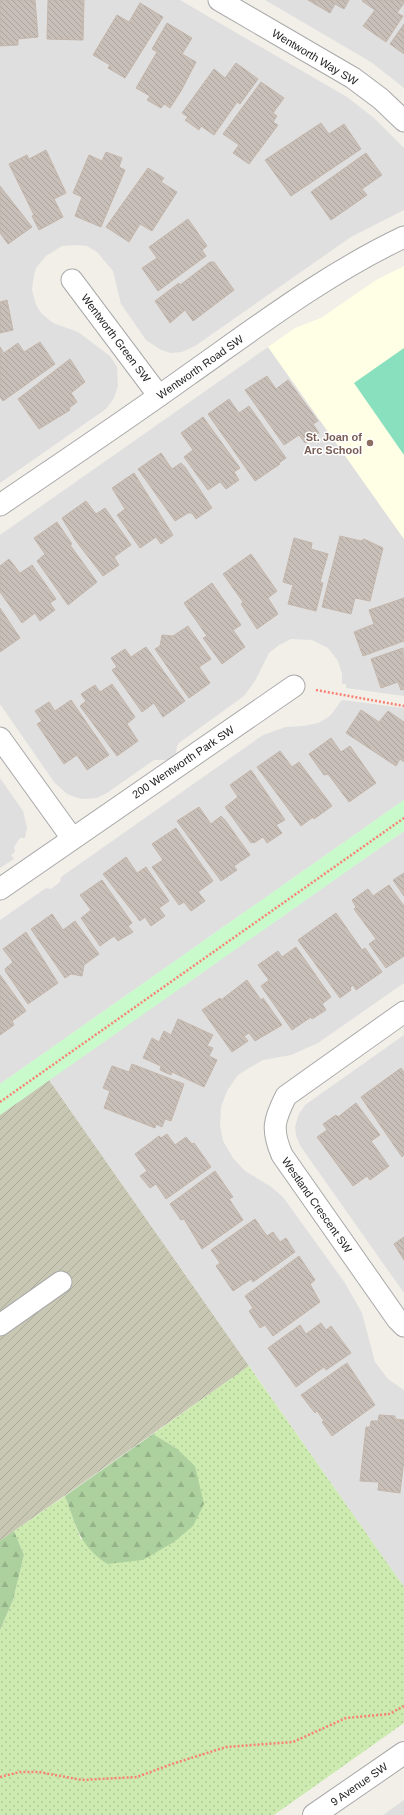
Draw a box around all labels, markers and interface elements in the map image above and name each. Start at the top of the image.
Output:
street label: Wentworth Way SW [270,27,361,88]
street label: Wentworth Green SW [79,292,153,385]
street label: Wentworth Road SW [155,332,246,401]
place label: St. Joan of Arc School [304,431,362,456]
marker: St. Joan of Arc School [365,438,375,448]
street label: 200 Wentworth Park SW [130,723,237,801]
street label: Westland Crescent SW [280,1155,355,1255]
street label: 9 Avenue SW [328,1760,390,1808]

